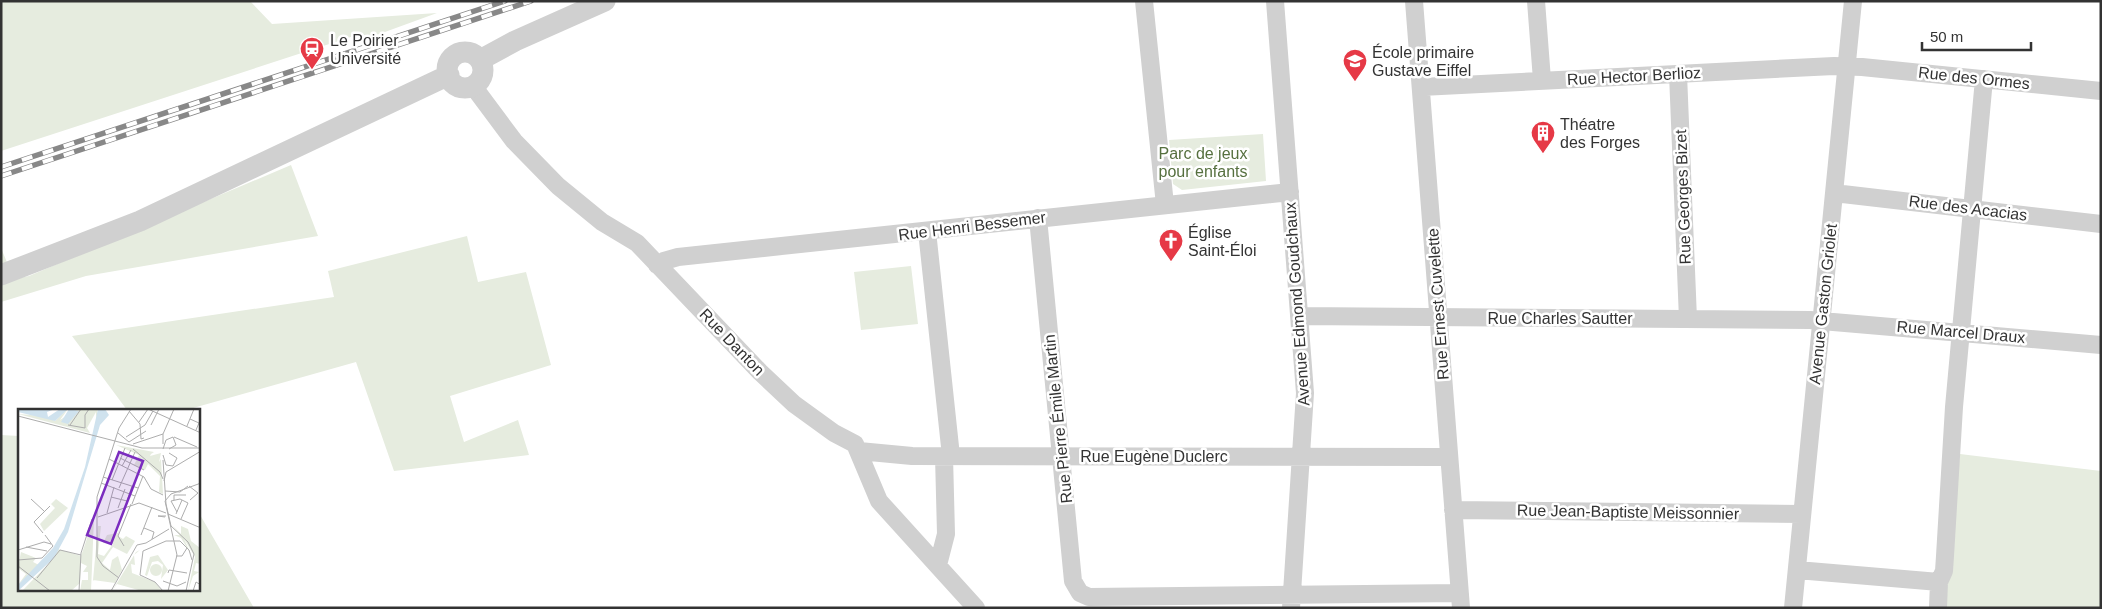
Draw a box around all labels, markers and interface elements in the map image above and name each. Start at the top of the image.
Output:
scale bar [1922,20,2031,52]
text: 50 m [1930,28,1963,45]
place label: Le Poirier Université [330,32,401,67]
station icon: Le Poirier Université [299,36,325,70]
place label: École primaire Gustave Eiffel [1372,43,1474,79]
school or university icon: École primaire Gustave Eiffel [1342,48,1368,82]
street label: Rue Hector Berlioz [1567,64,1701,88]
street label: Rue des Ormes [1917,64,2031,92]
place label: Théatre des Forges [1560,116,1640,151]
building icon: Théatre des Forges [1530,120,1556,154]
street label: Rue Georges Bizet [1672,129,1694,265]
park label: Parc de jeux pour enfants [1159,145,1247,180]
street label: Rue des Acacias [1908,192,2028,224]
street label: Avenue Edmond Goudchaux [1281,202,1313,406]
street label: Rue Henri Bessemer [897,208,1047,243]
street label: Avenue Gaston Griolet [1806,222,1840,385]
place label: Église Saint-Éloi [1188,223,1256,259]
street label: Rue Ernest Cuvelette [1424,227,1452,380]
church icon: Église Saint-Éloi [1158,228,1184,262]
street label: Rue Danton [696,305,768,379]
street label: Rue Charles Sautter [1488,310,1633,327]
street label: Rue Marcel Draux [1896,318,2026,346]
street label: Rue Pierre Émile Martin [1040,334,1075,504]
inset map [18,409,200,592]
street label: Rue Eugène Duclerc [1080,448,1228,465]
street label: Rue Jean-Baptiste Meissonnier [1517,502,1740,522]

